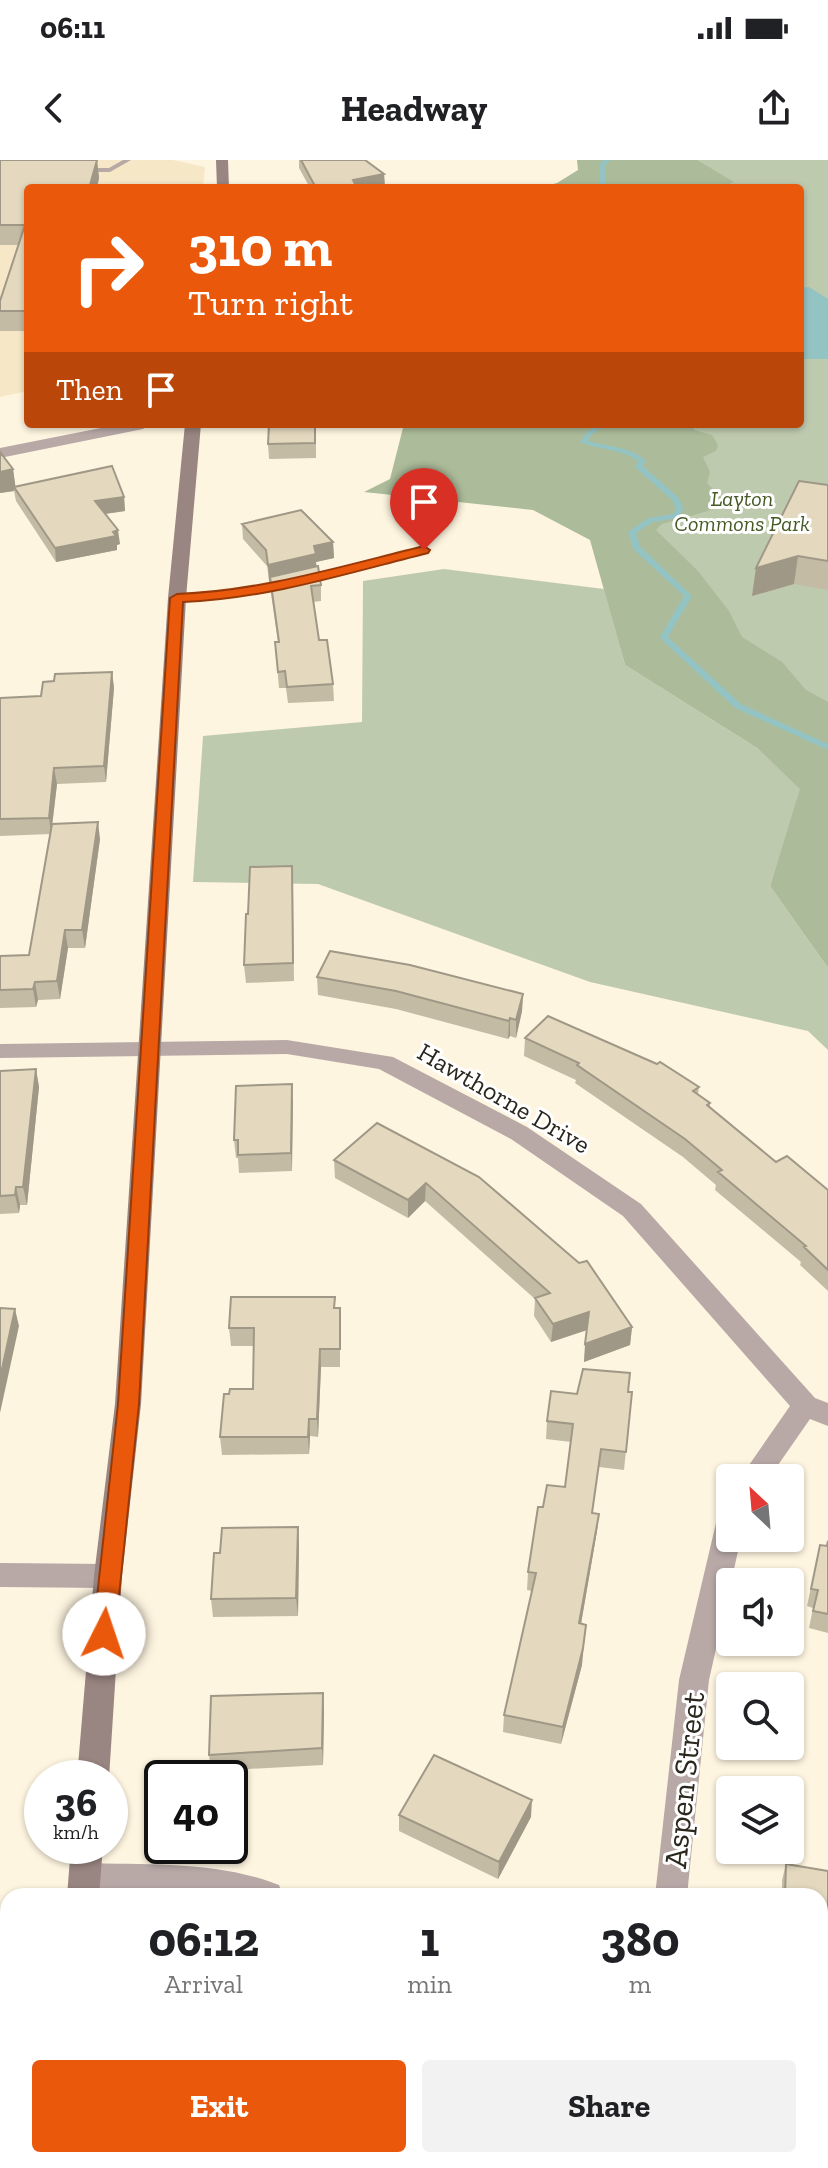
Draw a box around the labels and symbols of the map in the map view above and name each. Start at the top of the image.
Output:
pin [390,468,458,550]
park label: Layton Commons Park [674,485,810,537]
street label: Hawthorne Drive [412,1036,596,1160]
north arrow [716,1464,804,1552]
position arrow [62,1592,146,1676]
street label: Aspen Street [656,1690,712,1870]
speed limit sign: 40 [144,1760,248,1864]

